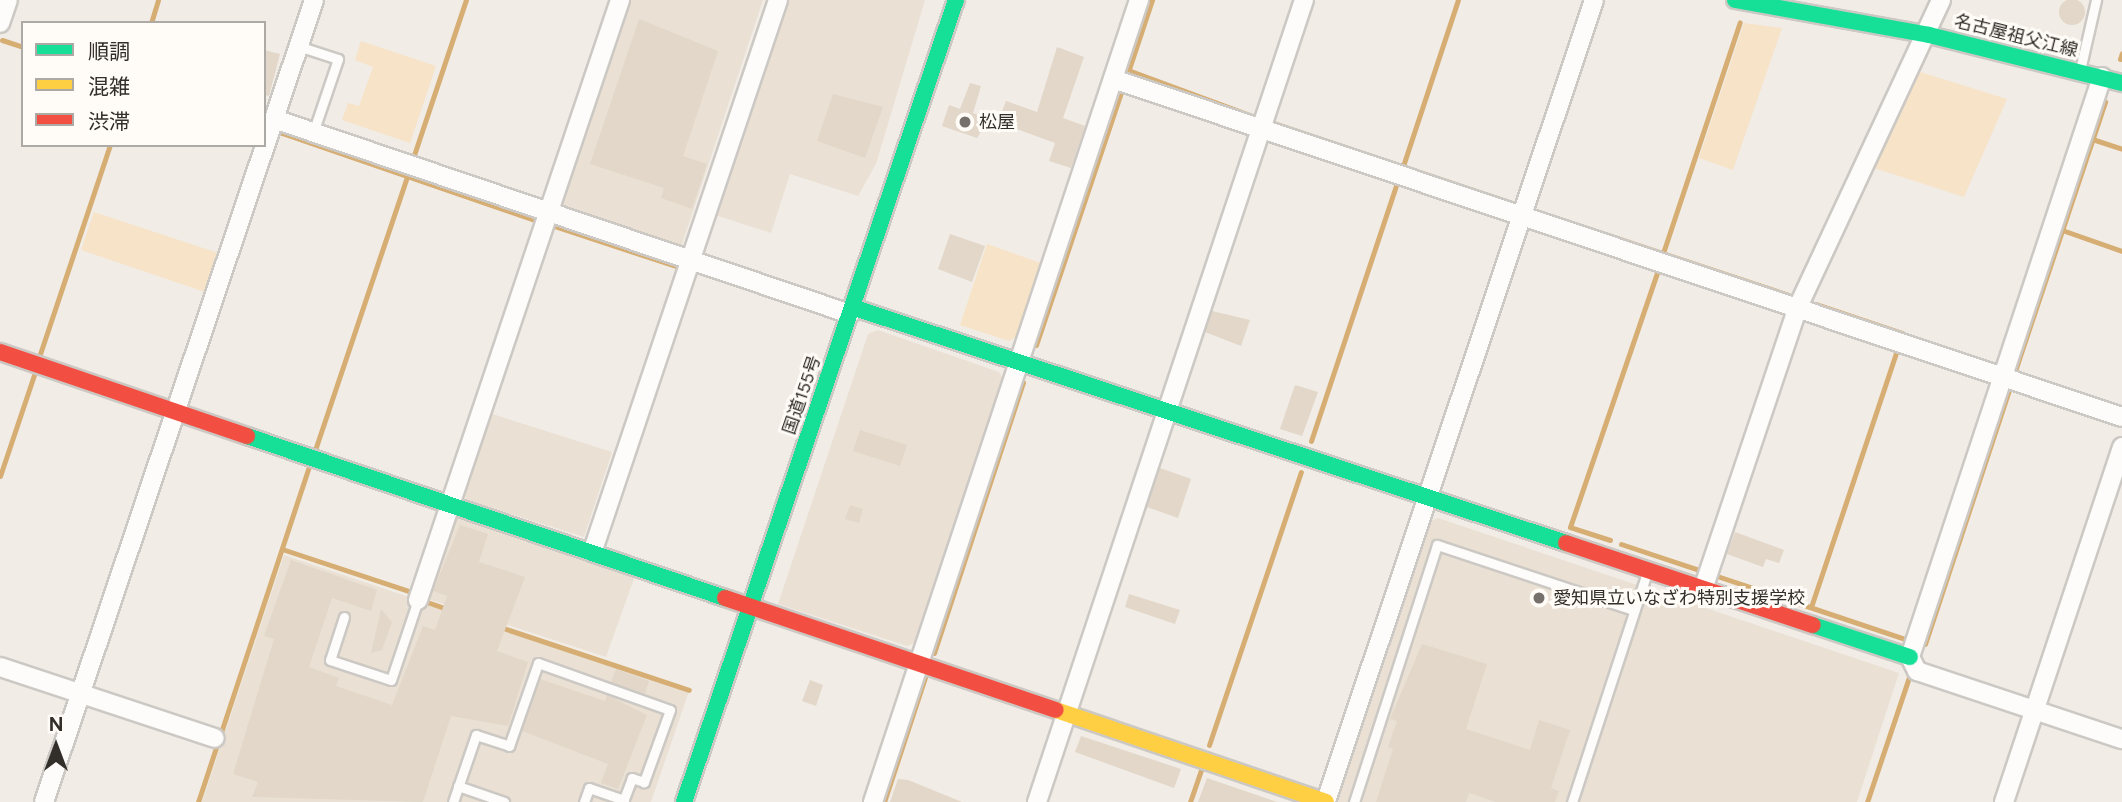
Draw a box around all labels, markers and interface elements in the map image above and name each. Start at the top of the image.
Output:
street label: 名古屋祖父江線 [1952,10,2080,62]
legend [21,21,266,147]
text: 順調 [88,39,130,64]
text: 混雑 [88,74,130,99]
text: 渋滞 [88,109,130,134]
place label: 松屋 [979,111,1015,133]
marker: 松屋 [957,114,973,130]
street label: 国道155号 [778,353,826,437]
place label: 愛知県立いなざわ特別支援学校 [1553,587,1805,609]
marker: 愛知県立いなざわ特別支援学校 [1531,590,1547,606]
north arrow [21,711,91,781]
text: N [49,713,63,736]

